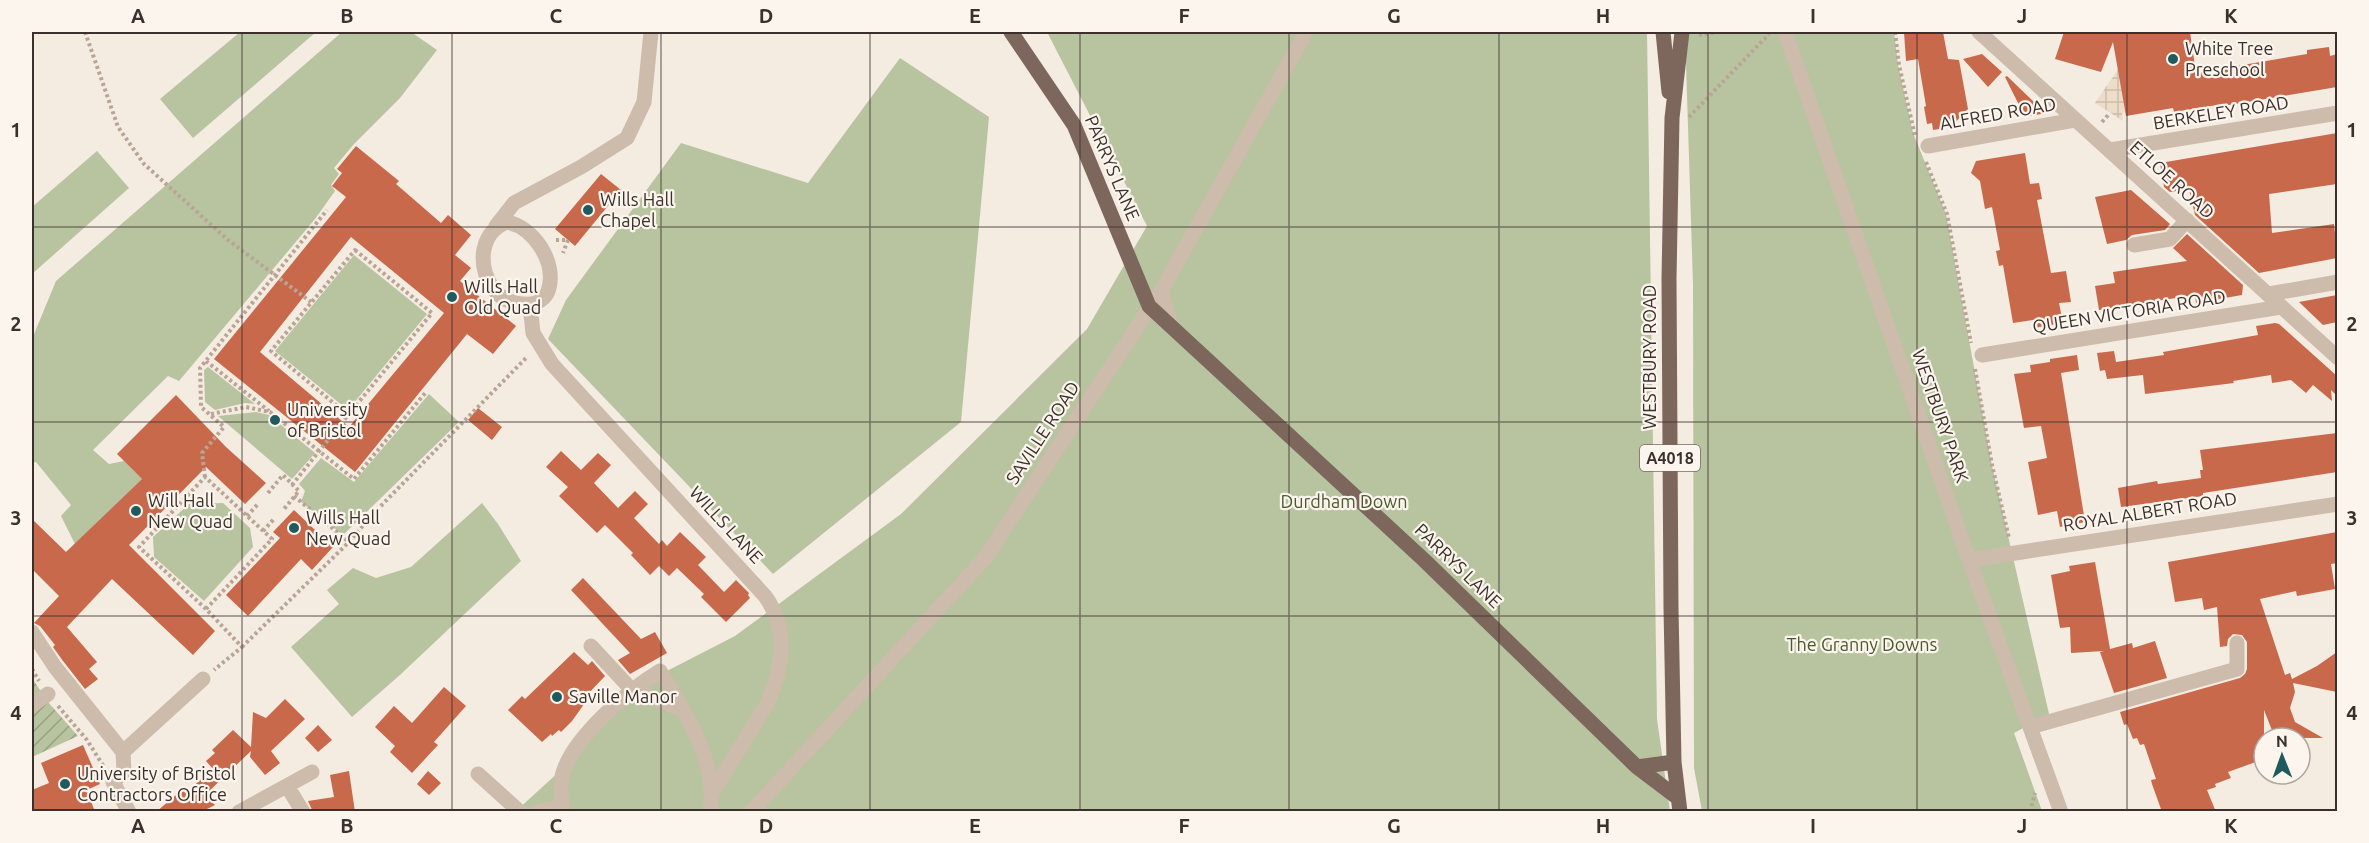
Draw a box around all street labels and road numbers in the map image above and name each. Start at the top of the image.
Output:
street label: BERKELEY ROAD [2152,91,2290,133]
street label: ALFRED ROAD [1938,93,2058,133]
street label: PARRYS LANE [1082,112,1144,223]
street label: ETLOE ROAD [2126,136,2219,222]
street label: WESTBURY ROAD [1639,285,1659,429]
street label: QUEEN VICTORIA ROAD [2031,286,2227,337]
street label: WESTBURY PARK [1909,347,1973,485]
street label: SAVILLE ROAD [1002,377,1083,487]
road number: A4018 [1640,445,1700,471]
street label: WILLS LANE [686,482,767,567]
street label: ROYAL ALBERT ROAD [2061,487,2238,535]
street label: PARRYS LANE [1411,519,1506,611]

